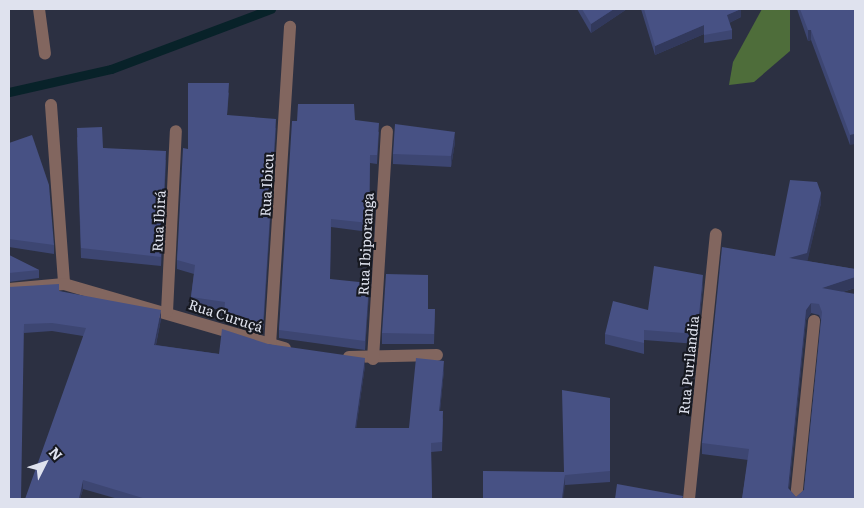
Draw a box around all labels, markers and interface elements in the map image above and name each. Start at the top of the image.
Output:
street label: Rua Ibicu [256,153,276,217]
street label: Rua Ibirá [148,190,168,252]
street label: Rua Ibiporanga [354,192,376,296]
street label: Rua Curuçá [187,295,265,335]
street label: Rua Purilandia [674,315,702,415]
north arrow [20,438,70,488]
text: N [45,442,68,464]

